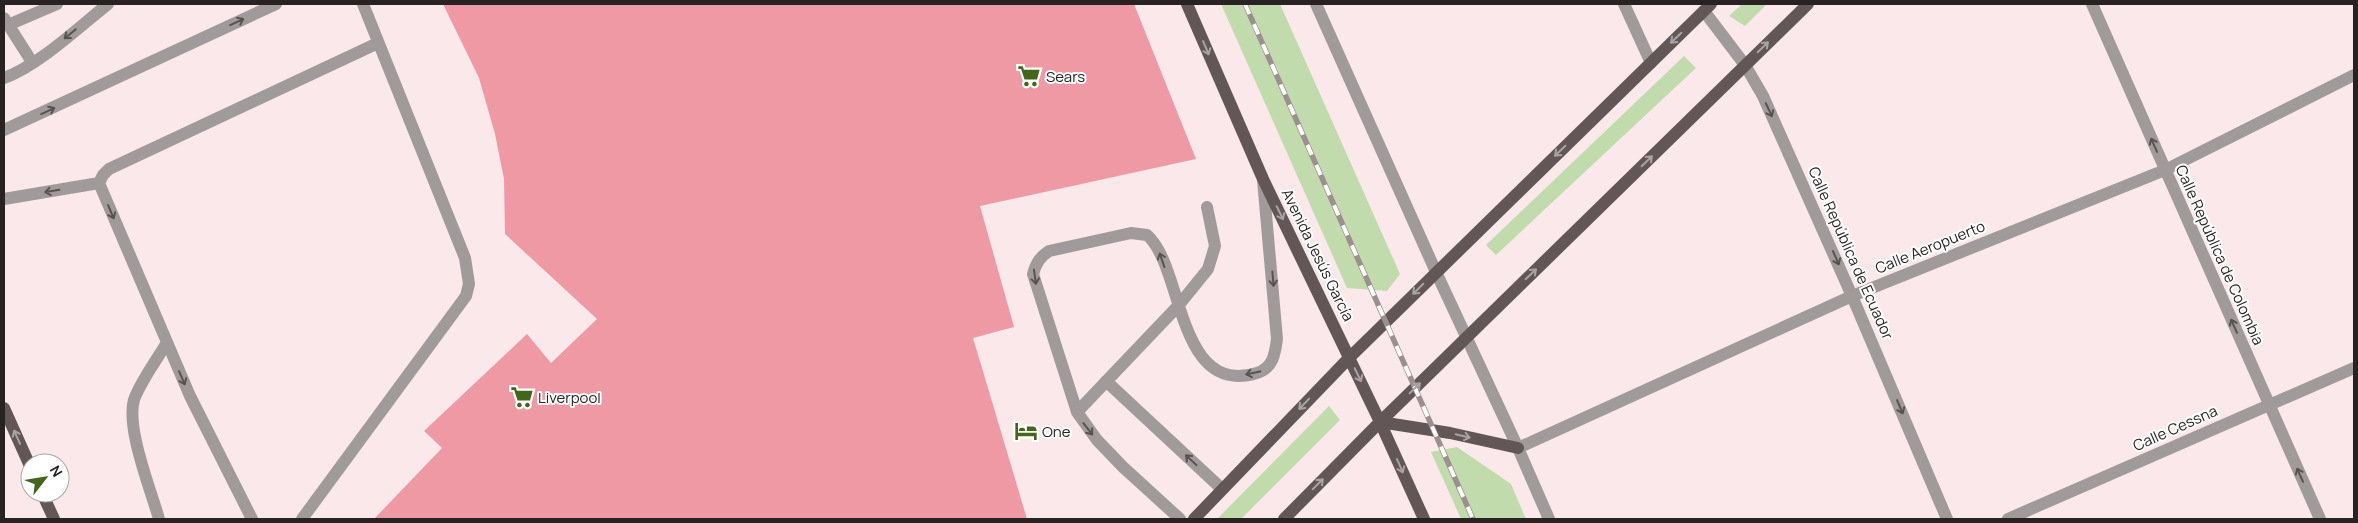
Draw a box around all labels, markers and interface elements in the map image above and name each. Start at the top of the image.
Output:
one-way arrow [229,17,244,27]
one-way arrow [63,29,76,40]
one-way arrow [1670,32,1683,44]
one-way arrow [1202,40,1212,55]
one-way arrow [1757,41,1770,53]
supermarket icon: Sears [1016,63,1042,89]
place label: Sears [1046,66,1085,87]
one-way arrow [1764,102,1774,117]
one-way arrow [40,105,55,115]
one-way arrow [2149,138,2159,153]
one-way arrow [1554,145,1566,157]
one-way arrow [1641,155,1653,167]
street label: Calle República de Colombia [2171,162,2269,348]
street label: Calle República de Ecuador [1803,163,1899,343]
street label: Avenida Jesús García [1277,185,1359,325]
one-way arrow [44,187,60,197]
one-way arrow [106,204,116,219]
one-way arrow [1275,205,1285,220]
street label: Calle Aeropuerto [1872,215,1988,279]
one-way arrow [1831,250,1841,265]
one-way arrow [1157,253,1166,268]
one-way arrow [1525,268,1537,280]
one-way arrow [1031,269,1041,285]
one-way arrow [1268,271,1278,287]
one-way arrow [1412,283,1425,295]
one-way arrow [2229,319,2239,334]
one-way arrow [1353,367,1363,382]
one-way arrow [1245,369,1261,379]
one-way arrow [177,370,187,385]
one-way arrow [1409,382,1421,394]
supermarket icon: Liverpool [509,384,535,410]
place label: Liverpool [538,387,601,408]
one-way arrow [1298,398,1310,411]
one-way arrow [1895,399,1905,414]
street label: Calle Cessna [2129,400,2221,456]
hotel icon: One [1013,418,1039,444]
place label: One [1042,421,1071,442]
one-way arrow [1083,422,1094,435]
one-way arrow [11,430,21,445]
one-way arrow [1454,432,1470,441]
north arrow [20,453,70,503]
one-way arrow [1184,454,1197,466]
one-way arrow [1396,458,1406,473]
text: N [46,462,67,480]
one-way arrow [2294,468,2304,483]
one-way arrow [1312,479,1324,491]

